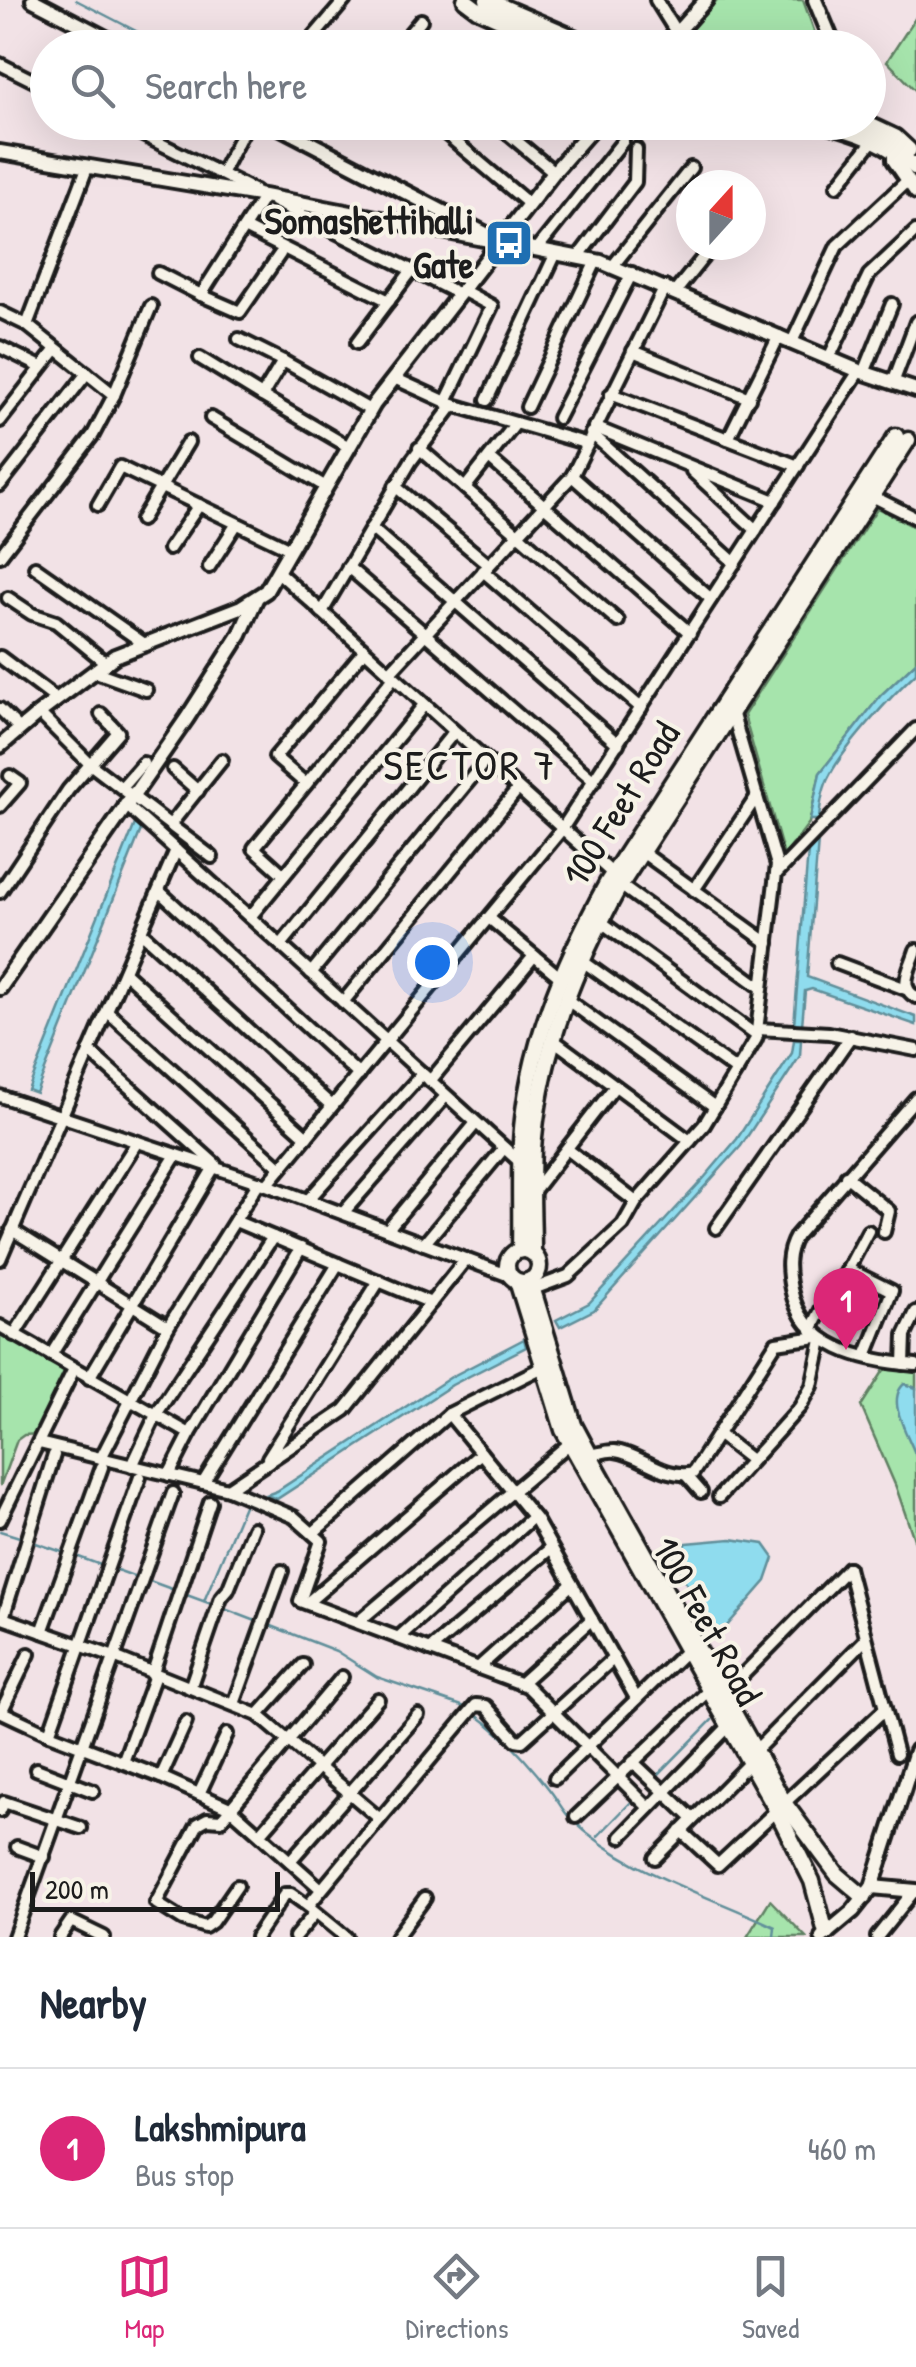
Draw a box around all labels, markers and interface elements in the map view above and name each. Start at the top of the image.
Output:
search box [30,30,886,140]
icon: search [65,58,120,113]
text: Search here [145,59,307,111]
north arrow [676,170,766,260]
place label: Somashettihalli Gate [264,194,474,290]
bus stop icon: Somashettihalli Gate [483,217,535,269]
street label: 100 Feet Road [549,711,691,896]
district label: SECTOR 7 [383,736,557,793]
your location [407,937,458,988]
pin: 1 [814,1268,878,1350]
street label: 100 Feet Road [640,1527,776,1714]
scale bar [30,1867,280,1912]
text: 200 m [45,1870,109,1908]
text: Nearby [40,1974,147,2031]
text: Lakshmipura [135,2101,306,2153]
text: 1 [67,2127,78,2170]
text: 460 m [808,2127,876,2170]
text: Bus stop [135,2153,234,2196]
tab: Map [117,2249,172,2347]
tab: Directions [405,2249,508,2347]
tab: Saved [742,2249,799,2347]

